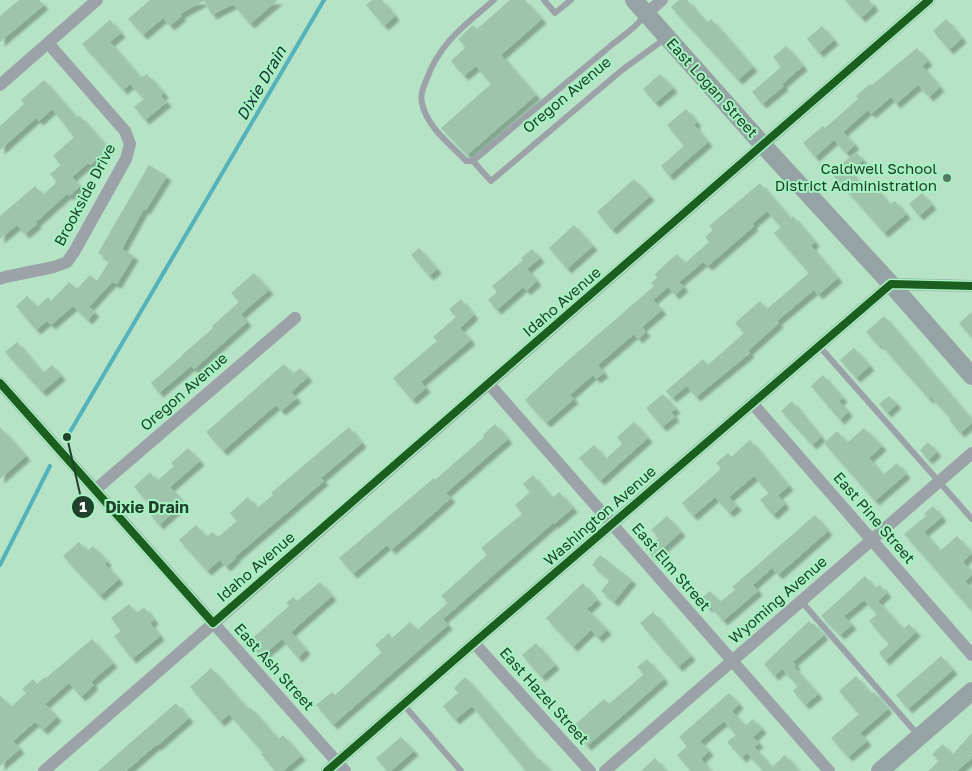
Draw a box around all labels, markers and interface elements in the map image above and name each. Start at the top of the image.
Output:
street label: East Logan Street [663,34,762,141]
water label: Dixie Drain [232,41,291,124]
street label: Oregon Avenue [519,52,614,136]
street label: Brookside Drive [50,140,119,249]
place label: Caldwell School District Administration [775,159,937,194]
marker: Caldwell School District Administration [941,172,953,184]
street label: Idaho Avenue [519,262,604,340]
street label: Oregon Avenue [136,348,231,434]
street label: Washington Avenue [540,461,659,569]
street label: East Pine Street [830,468,919,567]
callout: Dixie Drain [71,492,199,523]
text: 1 [79,497,87,515]
text: Dixie Drain [105,497,189,517]
street label: East Elm Street [629,519,715,614]
street label: Idaho Avenue [213,527,298,605]
street label: Wyoming Avenue [725,552,830,647]
street label: East Ash Street [231,619,318,713]
street label: East Hazel Street [496,643,593,748]

